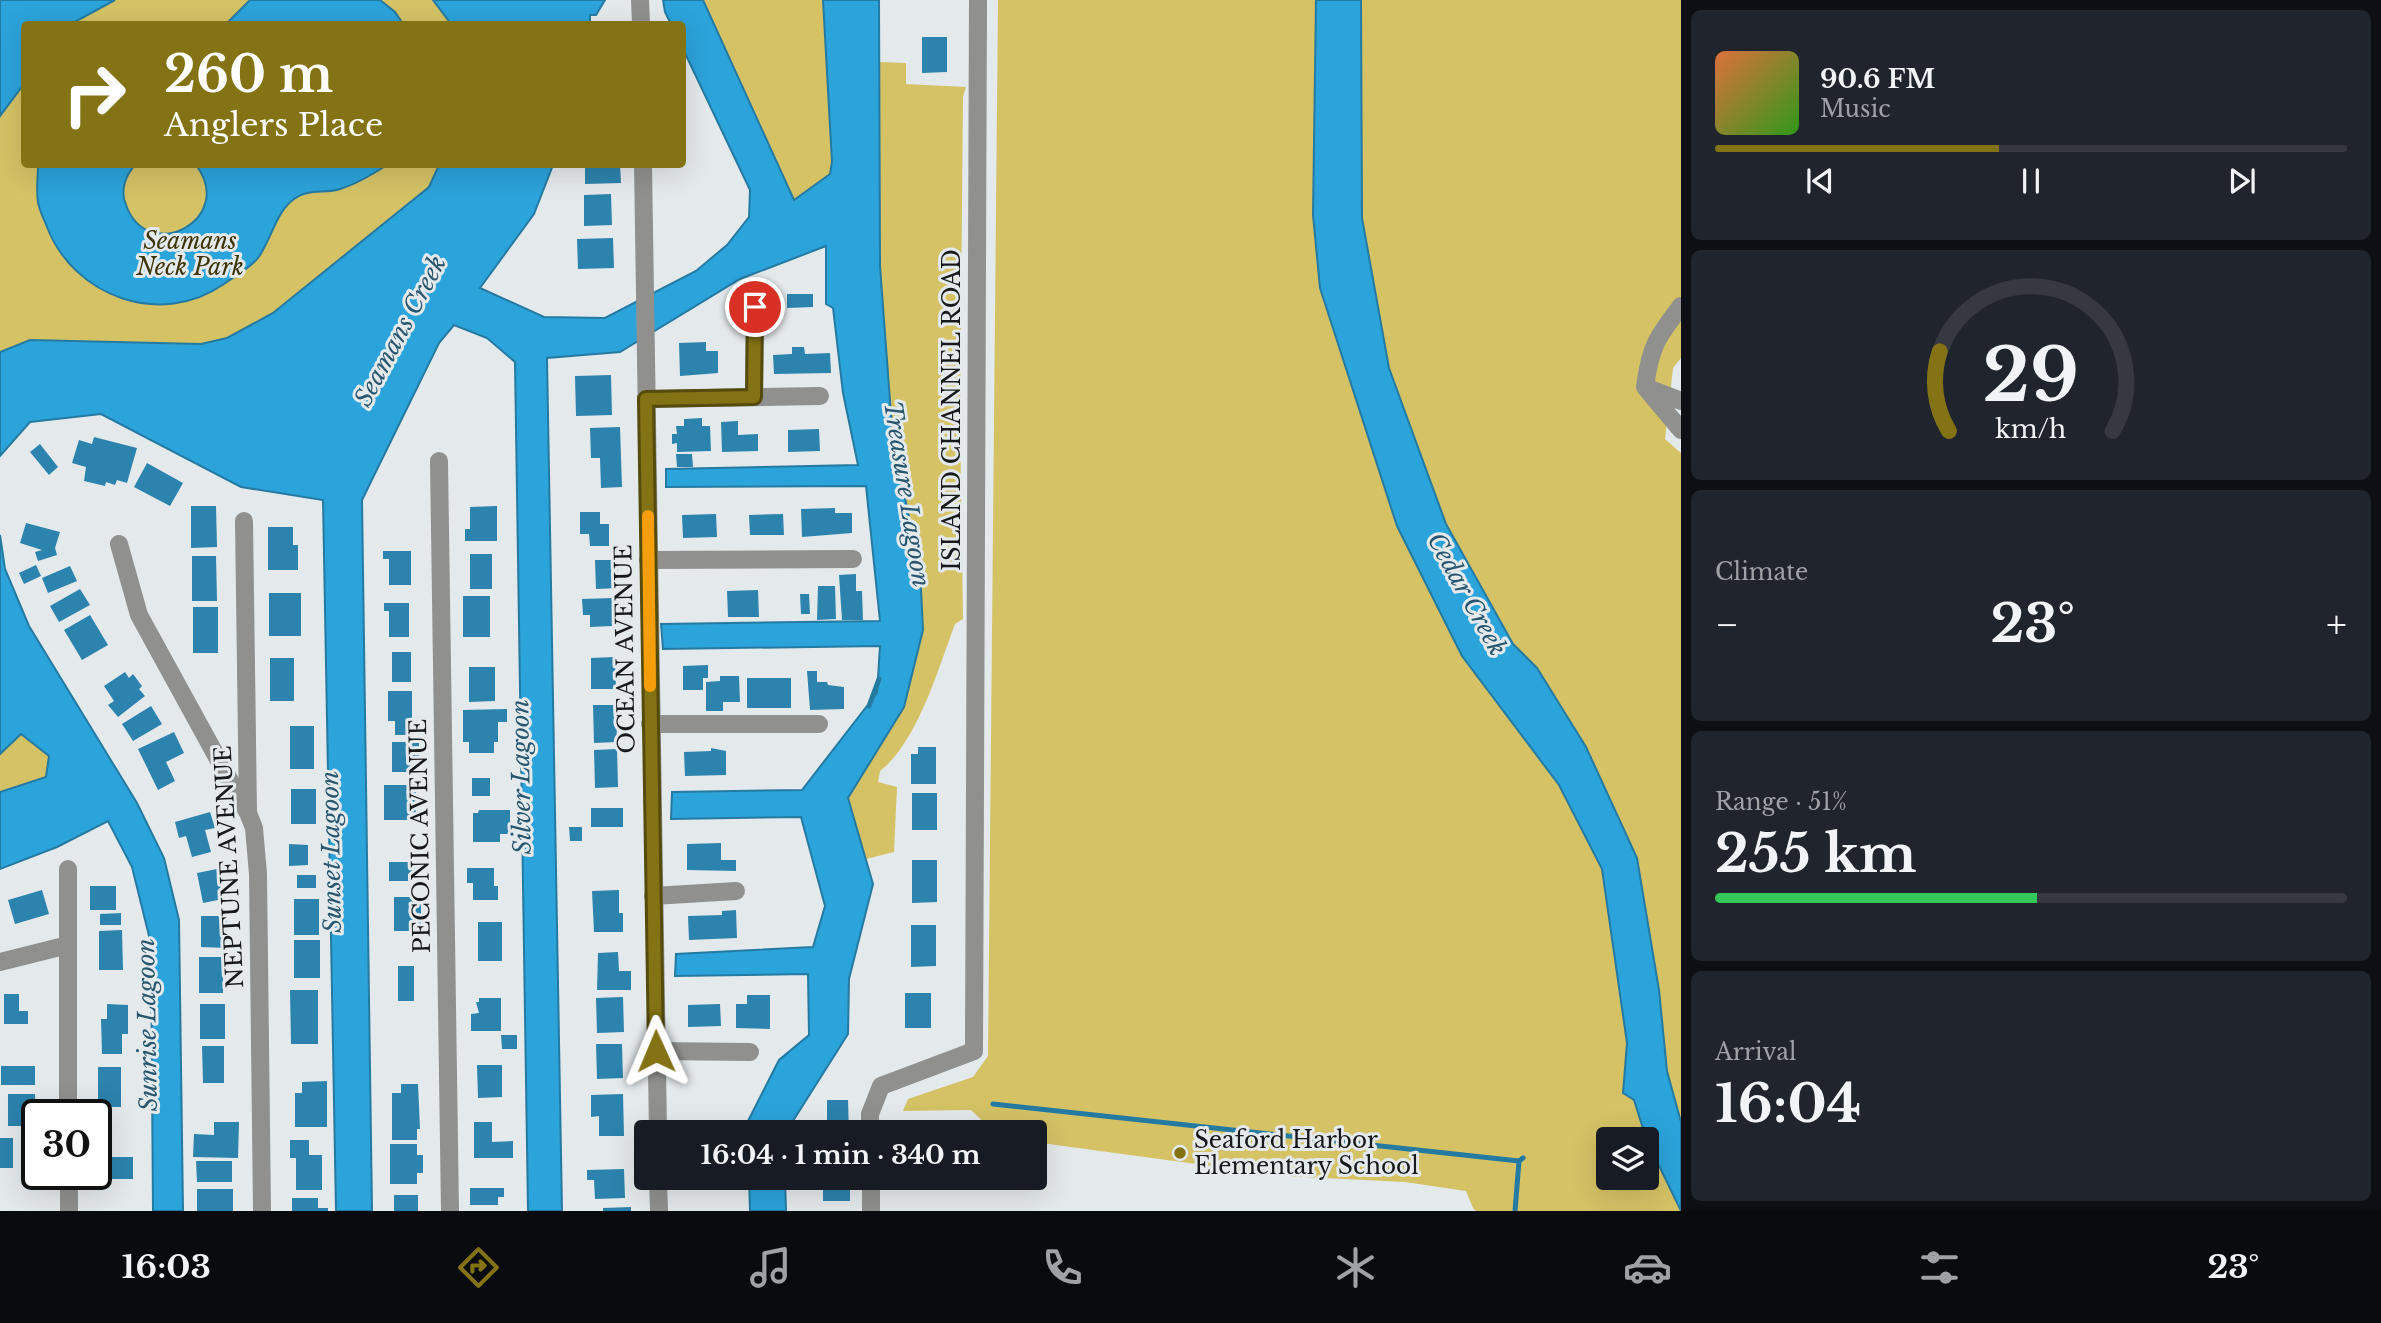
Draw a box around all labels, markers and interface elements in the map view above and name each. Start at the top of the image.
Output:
text: 260 m [164,44,333,105]
icon: right [49,49,140,140]
text: 90.6 FM [1820,63,1935,95]
text: Music [1820,95,1891,123]
text: Anglers Place [164,105,383,145]
icon: previous [1801,162,1839,200]
icon: pause [2012,162,2050,200]
icon: next [2223,162,2261,200]
park label: Seamans Neck Park [135,227,244,281]
street label: ISLAND CHANNEL ROAD [938,249,966,571]
water label: Seamans Creek [348,251,452,411]
pin [725,277,785,337]
icon: arrive [736,288,774,326]
text: 29 [1983,331,2079,422]
water label: Treasure Lagoon [878,399,936,589]
text: km/h [1996,414,2066,445]
water label: Cedar Creek [1421,528,1513,660]
street label: OCEAN AVENUE [609,544,641,754]
text: Climate [1715,558,1808,586]
text: 23° [1990,592,2075,656]
text: − [1715,601,1739,648]
text: + [2326,601,2347,648]
water label: Silver Lagoon [505,699,537,855]
street label: PECONIC AVENUE [404,718,436,954]
street label: NEPTUNE AVENUE [209,745,249,989]
water label: Sunset Lagoon [315,771,347,933]
text: Range · 51% [1715,788,1847,816]
text: 255 km [1715,822,1917,886]
water label: Sunrise Lagoon [131,938,163,1112]
position arrow [619,1014,693,1088]
text: Arrival [1715,1038,1796,1066]
text: 16:04 [1715,1072,1861,1136]
speed limit sign: 30 [21,1099,112,1190]
place label: Seaford Harbor Elementary School [1194,1126,1419,1180]
map controls [1596,1127,1659,1190]
button: layers [1596,1127,1659,1190]
text: 16:04 · 1 min · 340 m [701,1139,980,1171]
marker: Seaford Harbor Elementary School [1172,1145,1188,1161]
icon: directions [454,1243,503,1292]
icon: music [746,1243,795,1292]
icon: phone [1038,1243,1087,1292]
icon: climate [1331,1243,1380,1292]
icon: car [1623,1243,1672,1292]
icon: filters [1915,1243,1964,1292]
text: 16:03 [122,1247,211,1287]
text: 23° [2207,1247,2259,1287]

